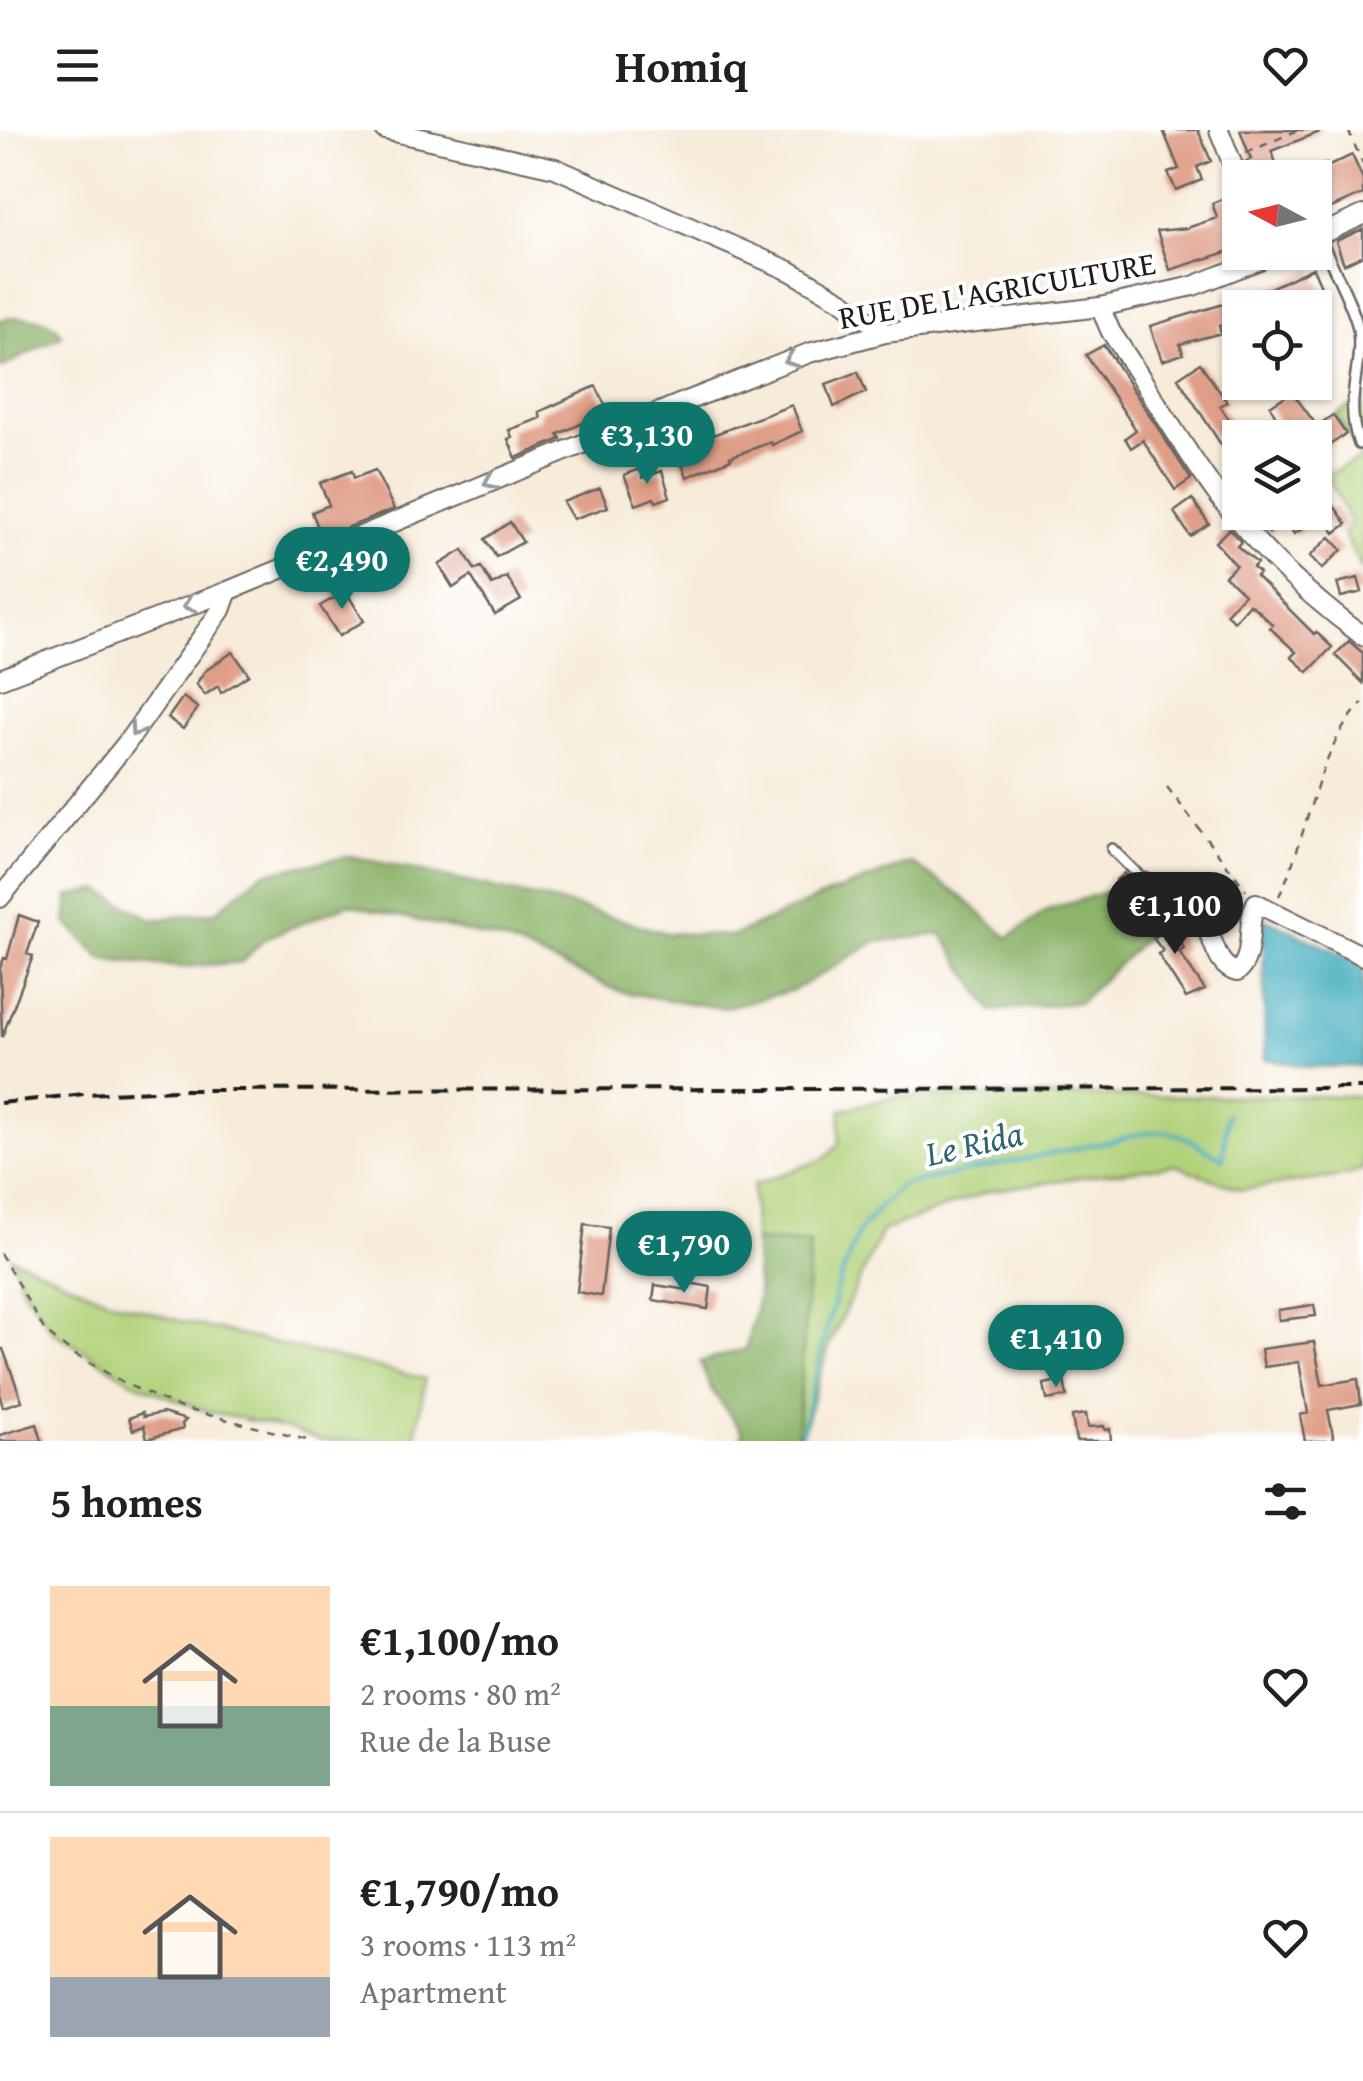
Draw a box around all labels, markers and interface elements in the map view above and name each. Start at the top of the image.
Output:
text: Homiq [615,33,748,98]
icon: menu [50,38,105,93]
icon: heart [1258,38,1313,93]
north arrow [1222,160,1332,270]
map controls [1222,160,1332,530]
street label: RUE DE L'AGRICULTURE [835,239,1159,341]
button: locate [1222,290,1332,400]
one-way arrow [784,349,801,369]
pin: €3,130 [566,402,728,487]
text: €3,130 [601,411,693,458]
button: layers [1222,420,1332,530]
one-way arrow [482,470,500,490]
pin: €2,490 [261,527,423,612]
text: €2,490 [296,536,388,583]
one-way arrow [182,593,199,614]
one-way arrow [130,719,148,737]
pin: €1,100 [1094,872,1256,957]
text: €1,100 [1129,881,1221,928]
water label: Le Rida [920,1107,1027,1179]
pin: €1,790 [603,1211,765,1296]
text: €1,790 [638,1220,730,1267]
pin: €1,410 [975,1305,1137,1390]
text: €1,410 [1010,1314,1102,1361]
text: 5 homes [50,1471,203,1532]
icon: filters [1258,1474,1313,1529]
text: €1,100/mo [360,1609,559,1670]
icon: home [130,1626,250,1746]
icon: heart [1258,1659,1313,1714]
text: 2 rooms · 80 m² [360,1670,561,1717]
text: Rue de la Buse [360,1717,551,1764]
text: €1,790/mo [360,1860,559,1921]
icon: home [130,1877,250,1997]
icon: heart [1258,1910,1313,1965]
text: 3 rooms · 113 m² [360,1921,576,1968]
text: Apartment [360,1968,507,2015]

